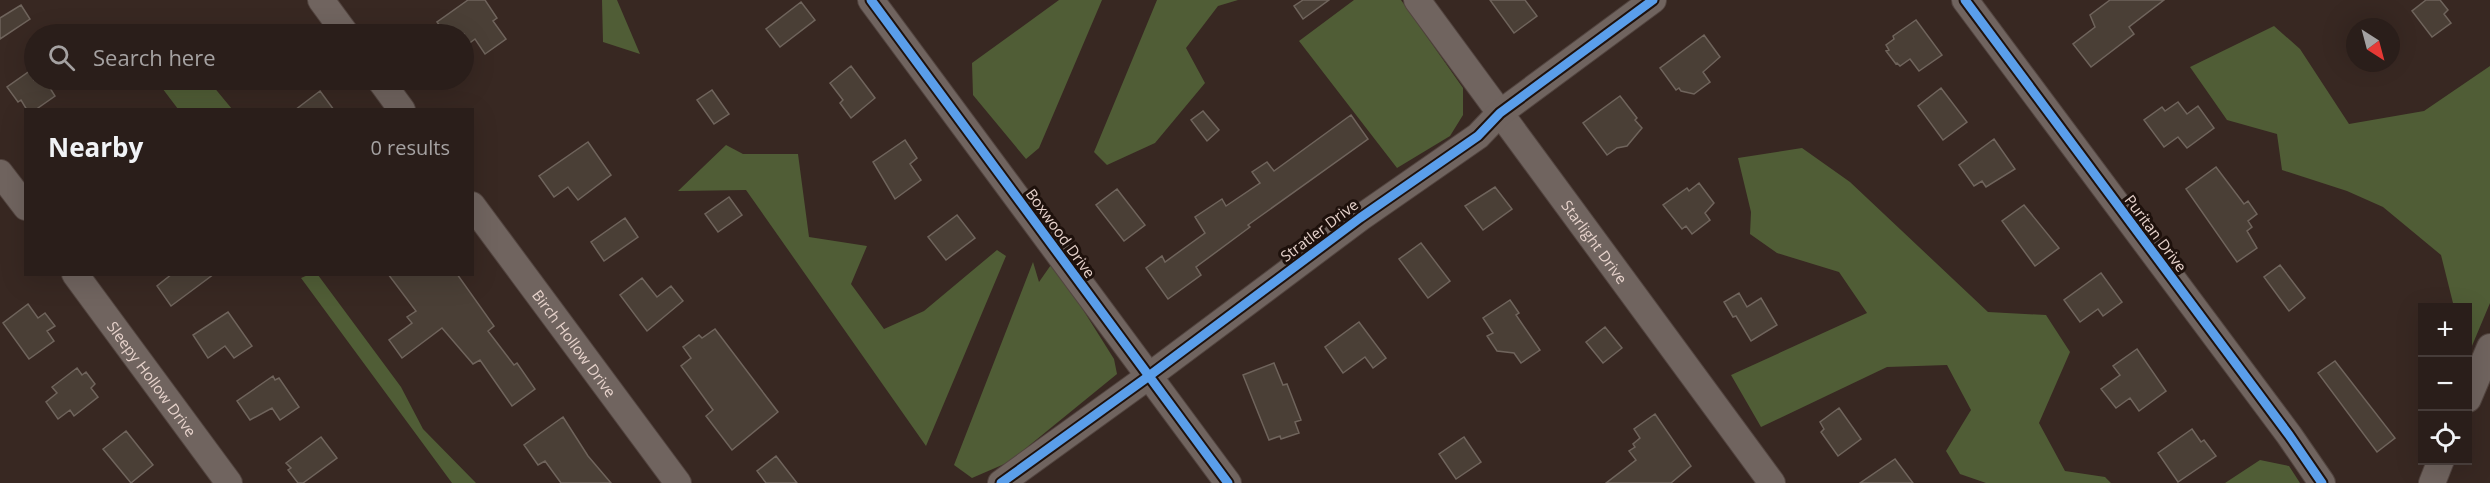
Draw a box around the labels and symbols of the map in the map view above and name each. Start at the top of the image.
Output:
north arrow [2346,18,2400,72]
street label: Boxwood Drive [1022,184,1100,282]
street label: Puritan Drive [2120,190,2192,276]
street label: Stratler Drive [1276,194,1362,266]
street label: Starlight Drive [1557,196,1632,288]
street label: Birch Hollow Drive [528,285,621,401]
street label: Sleepy Hollow Drive [103,317,201,440]

